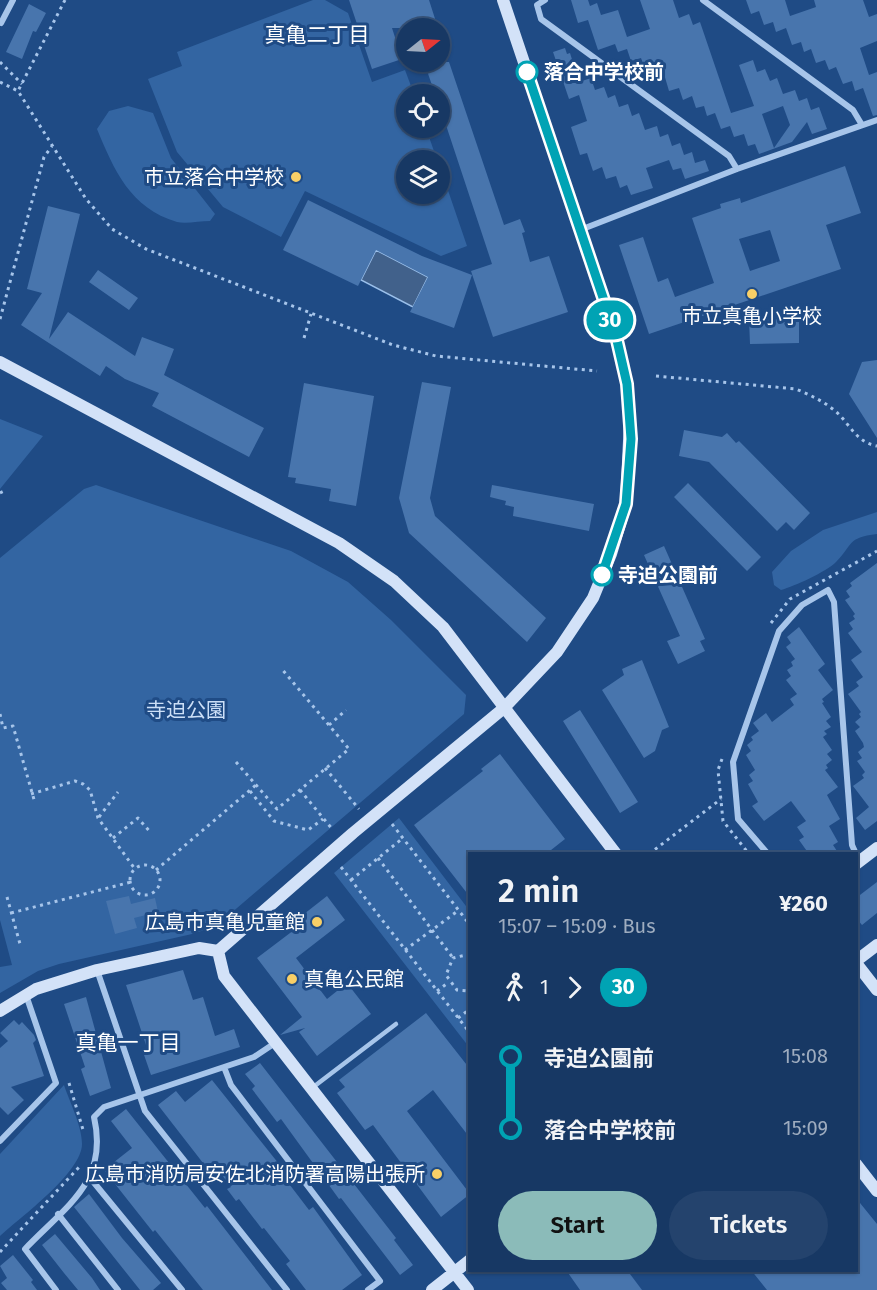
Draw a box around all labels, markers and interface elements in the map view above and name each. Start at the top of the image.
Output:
north arrow [396,18,450,72]
map controls [396,18,450,204]
district label: 真亀二丁目 [265,22,370,48]
place label: 落合中学校前 [544,60,664,84]
marker: 落合中学校前 [516,61,538,83]
button: locate [396,84,450,138]
button: layers [396,150,450,204]
place label: 市立落合中学校 [144,165,284,189]
marker: 市立落合中学校 [289,170,303,184]
marker: 市立真亀小学校 [745,287,759,301]
line badge: 30 [583,300,637,340]
place label: 市立真亀小学校 [682,304,822,328]
text: 30 [598,307,622,333]
place label: 寺迫公園前 [618,563,718,587]
marker: 寺迫公園前 [591,564,613,586]
park label: 寺迫公園 [146,698,226,722]
text: 2 min [498,871,579,911]
text: ¥260 [779,890,828,917]
place label: 広島市真亀児童館 [145,910,305,934]
text: 15:07 – 15:09 · Bus [498,914,656,938]
marker: 広島市真亀児童館 [310,915,324,929]
place label: 真亀公民館 [304,967,404,991]
icon: walk [498,971,531,1004]
icon: forward [558,971,591,1004]
marker: 真亀公民館 [285,972,299,986]
text: 30 [612,974,635,1000]
text: 1 [540,975,549,999]
district label: 真亀一丁目 [76,1030,181,1056]
text: 15:08 [782,1044,828,1068]
text: 寺迫公園前 [544,1045,654,1072]
text: 15:09 [783,1116,828,1140]
text: 落合中学校前 [544,1117,676,1144]
place label: 広島市消防局安佐北消防署高陽出張所 [85,1162,425,1186]
marker: 広島市消防局安佐北消防署高陽出張所 [430,1167,444,1181]
button: Start [498,1191,657,1260]
button: Tickets [669,1191,828,1260]

